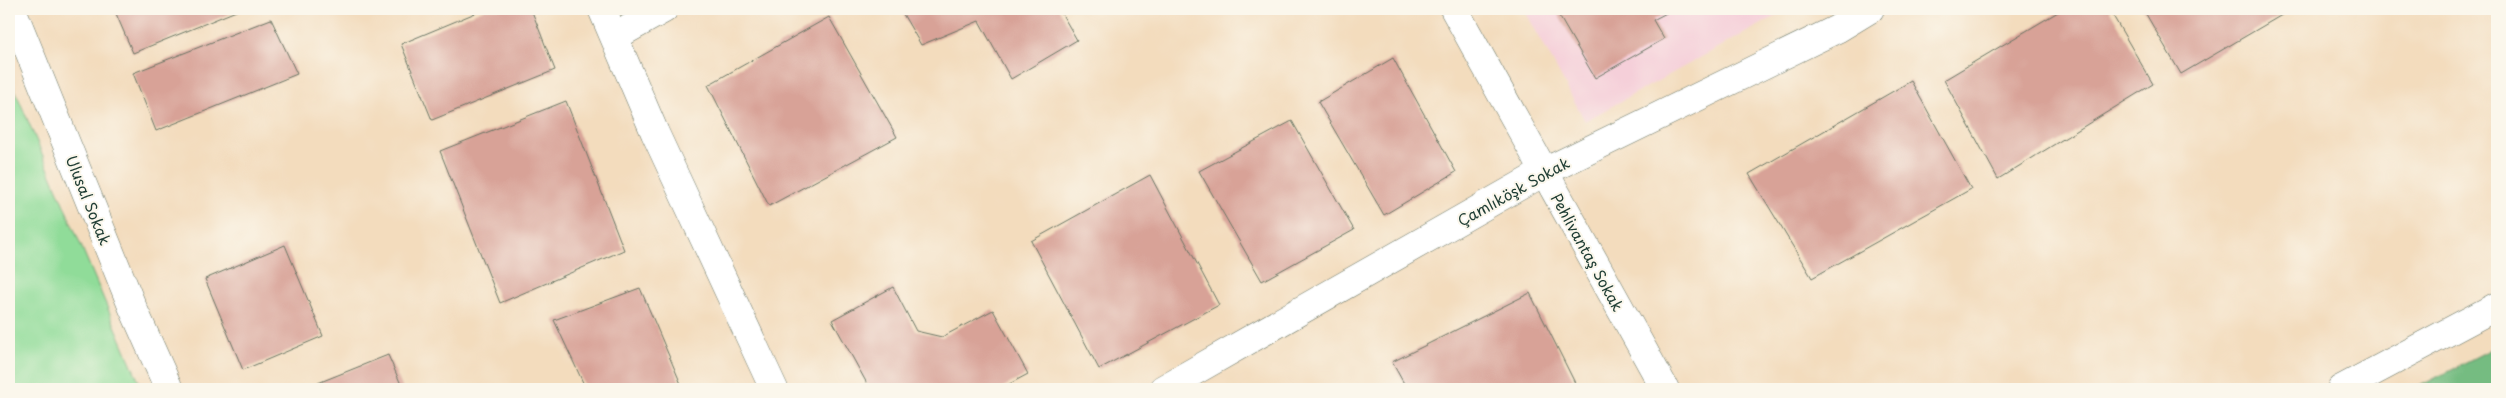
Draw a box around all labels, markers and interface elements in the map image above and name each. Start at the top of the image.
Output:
street label: Çamlıköşk Sokak [1453,150,1574,231]
street label: Ulusal Sokak [61,152,118,249]
street label: Pehlivantaş Sokak [1546,189,1630,316]

